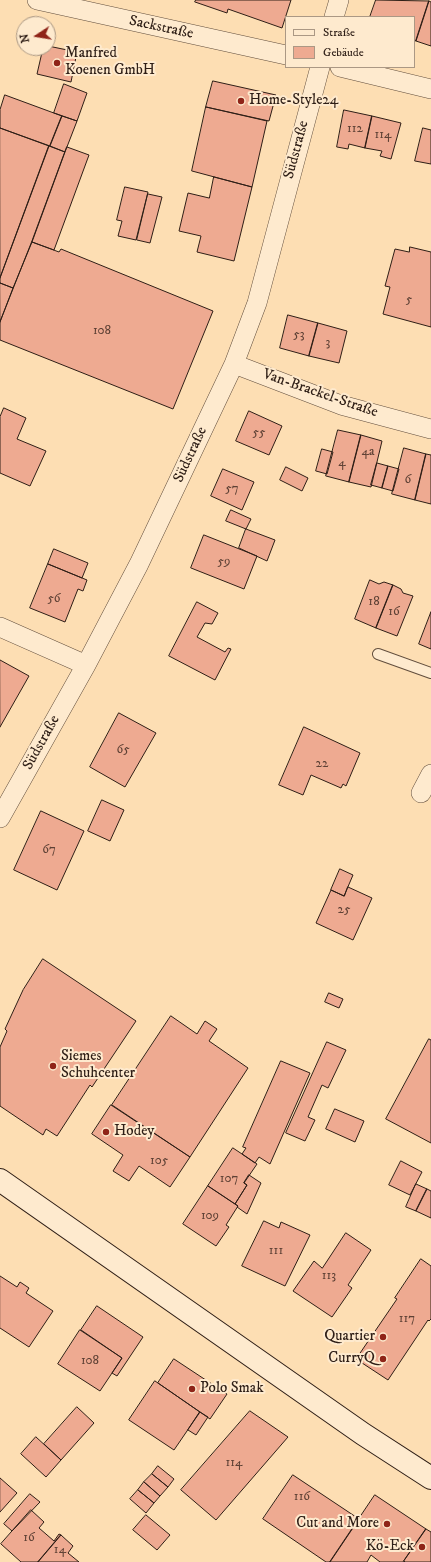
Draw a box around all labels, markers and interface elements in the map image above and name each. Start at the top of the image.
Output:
street label: Sackstraße [127,12,195,44]
north arrow [16,16,56,56]
legend [285,16,415,68]
text: Straße [323,25,355,40]
text: N [17,32,33,44]
place label: Manfred Koenen GmbH [65,45,155,80]
text: Gebäude [323,45,364,60]
marker: Manfred Koenen GmbH [52,58,62,68]
place label: Home-Style24 [249,92,338,110]
marker: Home-Style24 [236,96,246,106]
street label: Südstraße [281,119,313,181]
house number: 112 [347,121,363,137]
house number: 114 [374,127,392,143]
house number: 5 [406,292,412,308]
house number: 108 [93,323,111,339]
house number: 53 [293,327,305,343]
house number: 3 [326,335,330,351]
street label: Van-Brackel-Straße [260,366,380,422]
street label: Südstraße [170,424,212,486]
house number: 55 [253,425,265,441]
house number: 4a [361,444,375,460]
house number: 4 [338,455,346,471]
house number: 6 [405,472,411,488]
house number: 57 [225,481,239,497]
house number: 59 [218,554,230,570]
house number: 56 [47,591,61,607]
house number: 18 [368,594,380,610]
house number: 16 [388,604,400,620]
street label: Südstraße [20,713,64,773]
house number: 65 [116,742,130,758]
house number: 22 [316,756,328,772]
house number: 67 [42,842,56,858]
house number: 25 [338,902,350,918]
place label: Siemes Schuhcenter [61,1048,135,1083]
marker: Siemes Schuhcenter [48,1061,58,1071]
place label: Hodey [114,1123,154,1141]
marker: Hodey [101,1127,111,1137]
house number: 105 [150,1153,168,1169]
house number: 107 [220,1171,238,1187]
house number: 109 [201,1208,219,1224]
house number: 111 [269,1243,283,1259]
house number: 113 [322,1268,336,1284]
house number: 117 [399,1311,415,1327]
place label: Quartier [324,1328,375,1346]
marker: Quartier [378,1332,388,1342]
place label: CurryQ [328,1350,375,1368]
house number: 108 [81,1353,99,1369]
marker: CurryQ [378,1354,388,1364]
place label: Polo Smak [200,1380,264,1398]
marker: Polo Smak [187,1384,197,1394]
house number: 114 [225,1455,243,1471]
house number: 116 [294,1489,310,1505]
place label: Cut and More [296,1515,379,1533]
marker: Cut and More [382,1519,392,1529]
house number: 16 [23,1530,35,1546]
place label: Kö-Eck [366,1538,414,1556]
house number: 14 [54,1542,66,1558]
marker: Kö-Eck [417,1542,427,1552]

